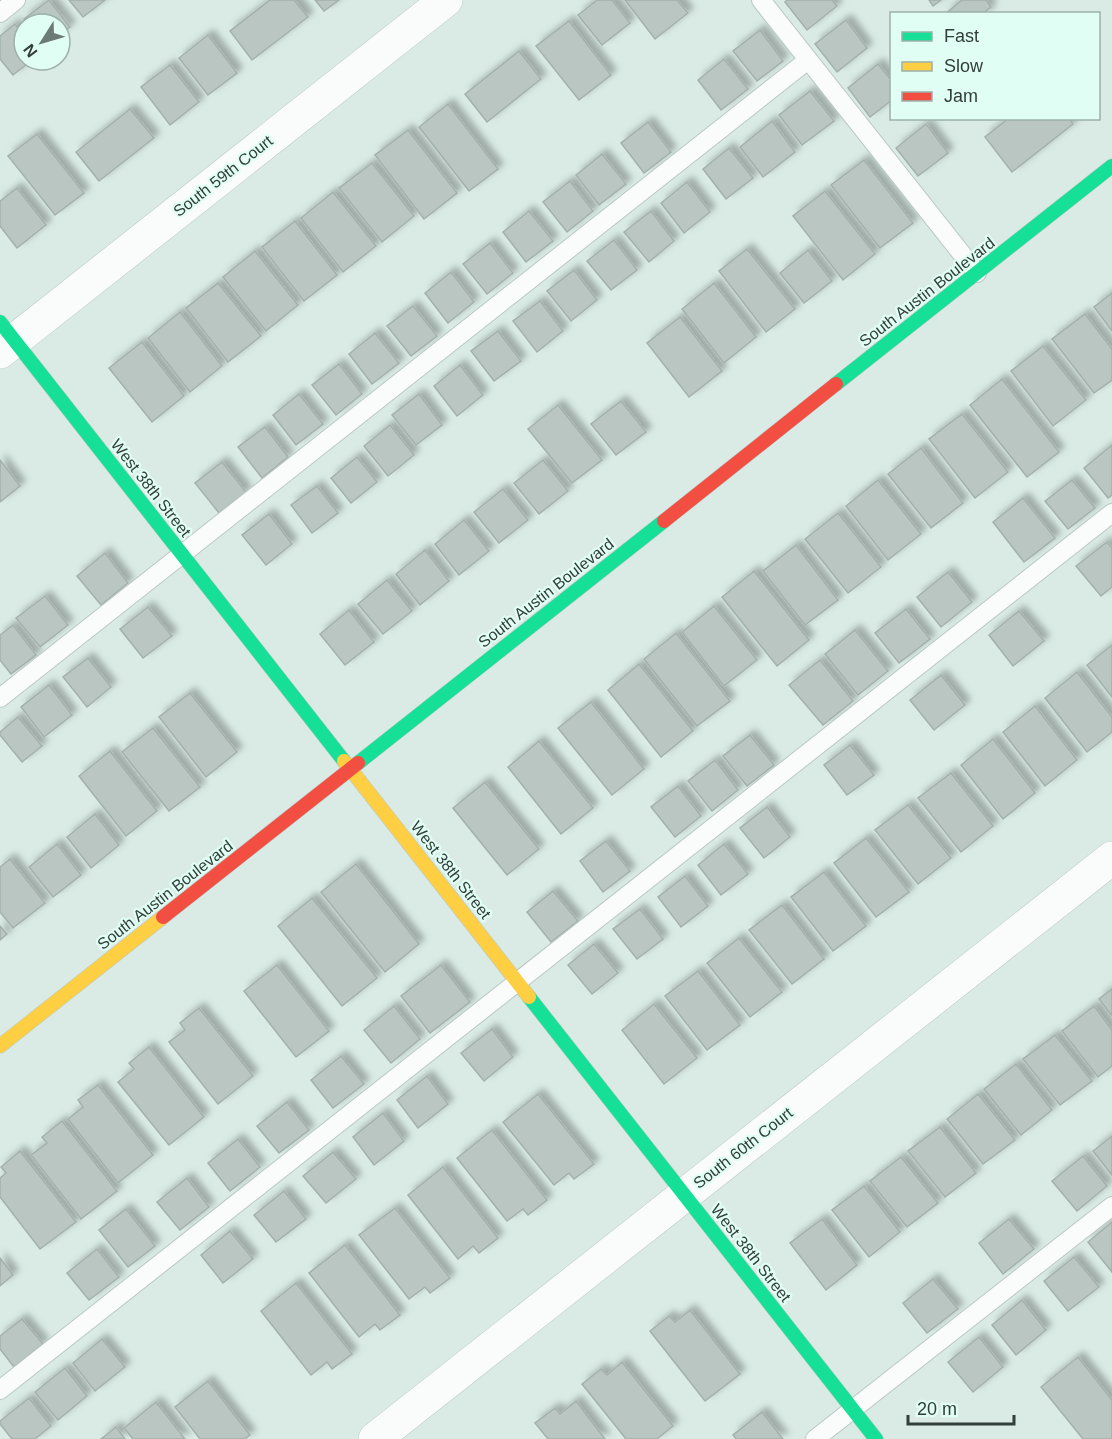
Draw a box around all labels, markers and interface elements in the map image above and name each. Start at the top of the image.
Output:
north arrow [12,12,72,72]
legend [890,12,1100,120]
text: Fast [944,26,979,46]
text: N [20,41,41,60]
text: Slow [944,56,984,76]
text: Jam [944,86,978,106]
street label: South 59th Court [170,132,276,220]
street label: South Austin Boulevard [856,234,998,350]
street label: West 38th Street [108,436,195,541]
street label: South Austin Boulevard [475,535,617,651]
street label: West 38th Street [408,818,495,923]
street label: South Austin Boulevard [94,837,236,953]
street label: South 60th Court [690,1104,796,1192]
street label: West 38th Street [708,1201,795,1306]
scale bar [908,1388,1014,1426]
text: 20 m [917,1399,957,1419]

